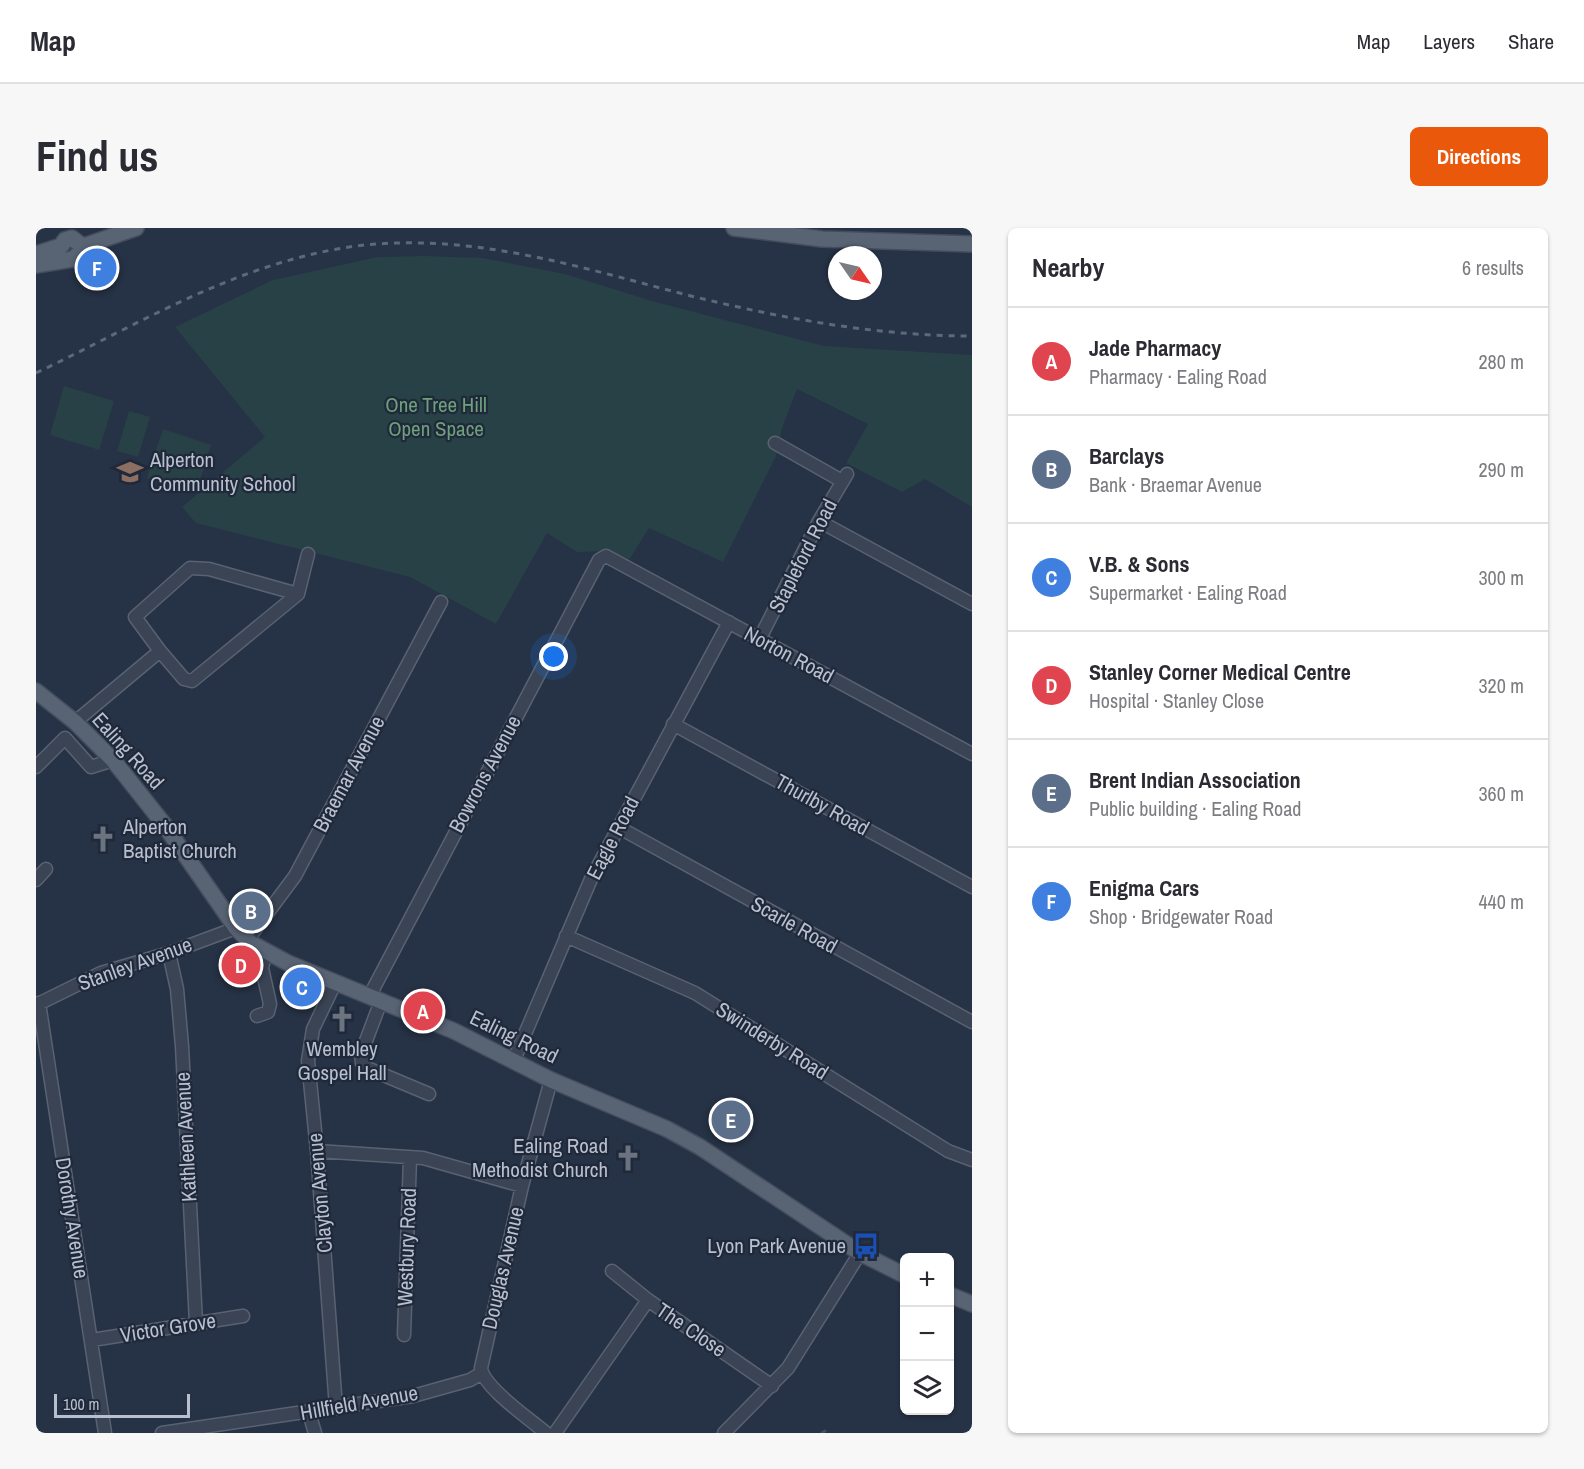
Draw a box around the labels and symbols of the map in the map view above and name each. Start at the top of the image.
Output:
pin: F [78,246,116,291]
north arrow [828,246,882,300]
park label: One Tree Hill Open Space [385,390,487,443]
place label: Alperton Community School [149,445,295,498]
school or university icon: Alperton Community School [115,457,145,487]
street label: Stapleford Road [761,494,844,618]
street label: Norton Road [739,619,839,690]
your location [539,642,568,671]
street label: Ealing Road [86,706,171,796]
street label: Braemar Avenue [306,710,391,837]
street label: Bowrons Avenue [441,710,528,838]
street label: Thurlby Road [770,767,874,842]
street label: Eagle Road [579,791,646,884]
place label: Alperton Baptist Church [122,812,237,865]
church icon: Alperton Baptist Church [88,824,118,854]
pin: B [232,888,270,934]
street label: Scarle Road [746,889,843,960]
street label: Stanley Avenue [74,929,196,998]
pin: D [222,942,260,988]
pin: C [282,964,322,1010]
pin: A [404,988,442,1034]
street label: Swinderby Road [711,995,834,1087]
street label: Ealing Road [465,1003,563,1070]
church icon: Wembley Gospel Hall [327,1004,357,1034]
place label: Wembley Gospel Hall [298,1034,387,1087]
street label: Kathleen Avenue [168,1071,203,1203]
pin: E [712,1098,750,1142]
place label: Ealing Road Methodist Church [472,1131,608,1184]
street label: Clayton Avenue [300,1132,339,1254]
church icon: Ealing Road Methodist Church [613,1143,643,1173]
street label: Dorothy Avenue [49,1155,96,1281]
street label: Westbury Road [390,1187,423,1307]
street label: Douglas Avenue [474,1204,531,1332]
place label: Lyon Park Avenue [707,1231,846,1260]
bus stop icon: Lyon Park Avenue [851,1231,881,1261]
street label: The Close [651,1296,732,1364]
street label: Victor Grove [118,1306,218,1349]
street label: Hillfield Avenue [298,1378,420,1427]
scale bar [54,1391,190,1418]

